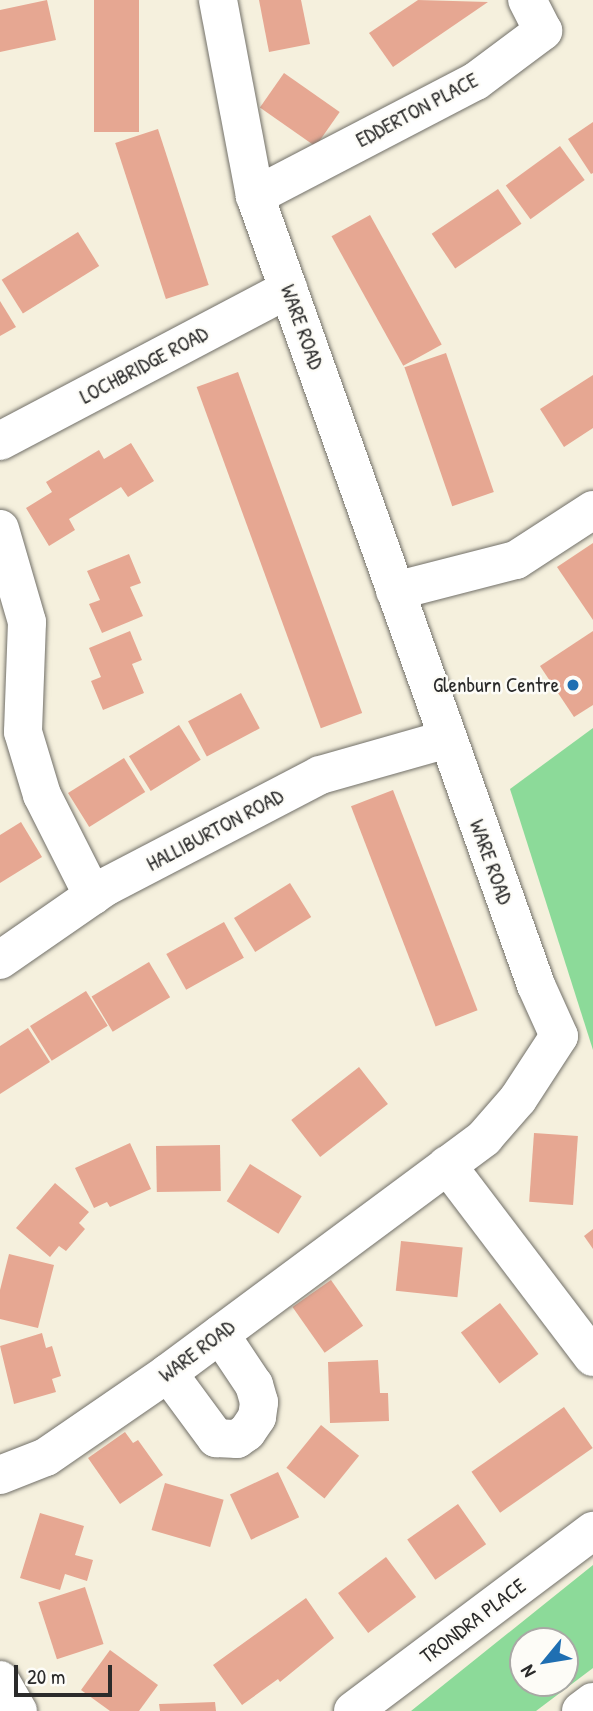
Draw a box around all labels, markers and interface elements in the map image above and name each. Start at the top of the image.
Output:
street label: EDDERTON PLACE [352,67,482,153]
street label: WARE ROAD [275,281,329,373]
street label: LOCHBRIDGE ROAD [76,321,212,409]
place label: Glenburn Centre [433,672,559,698]
marker: Glenburn Centre [565,677,581,693]
street label: HALLIBURTON ROAD [142,783,288,877]
street label: WARE ROAD [464,816,518,908]
street label: WARE ROAD [154,1314,240,1388]
street label: TRONDRA PLACE [415,1573,531,1669]
north arrow [509,1627,579,1697]
scale bar [18,1652,116,1696]
text: N [514,1661,541,1682]
text: 20 m [27,1662,65,1691]

